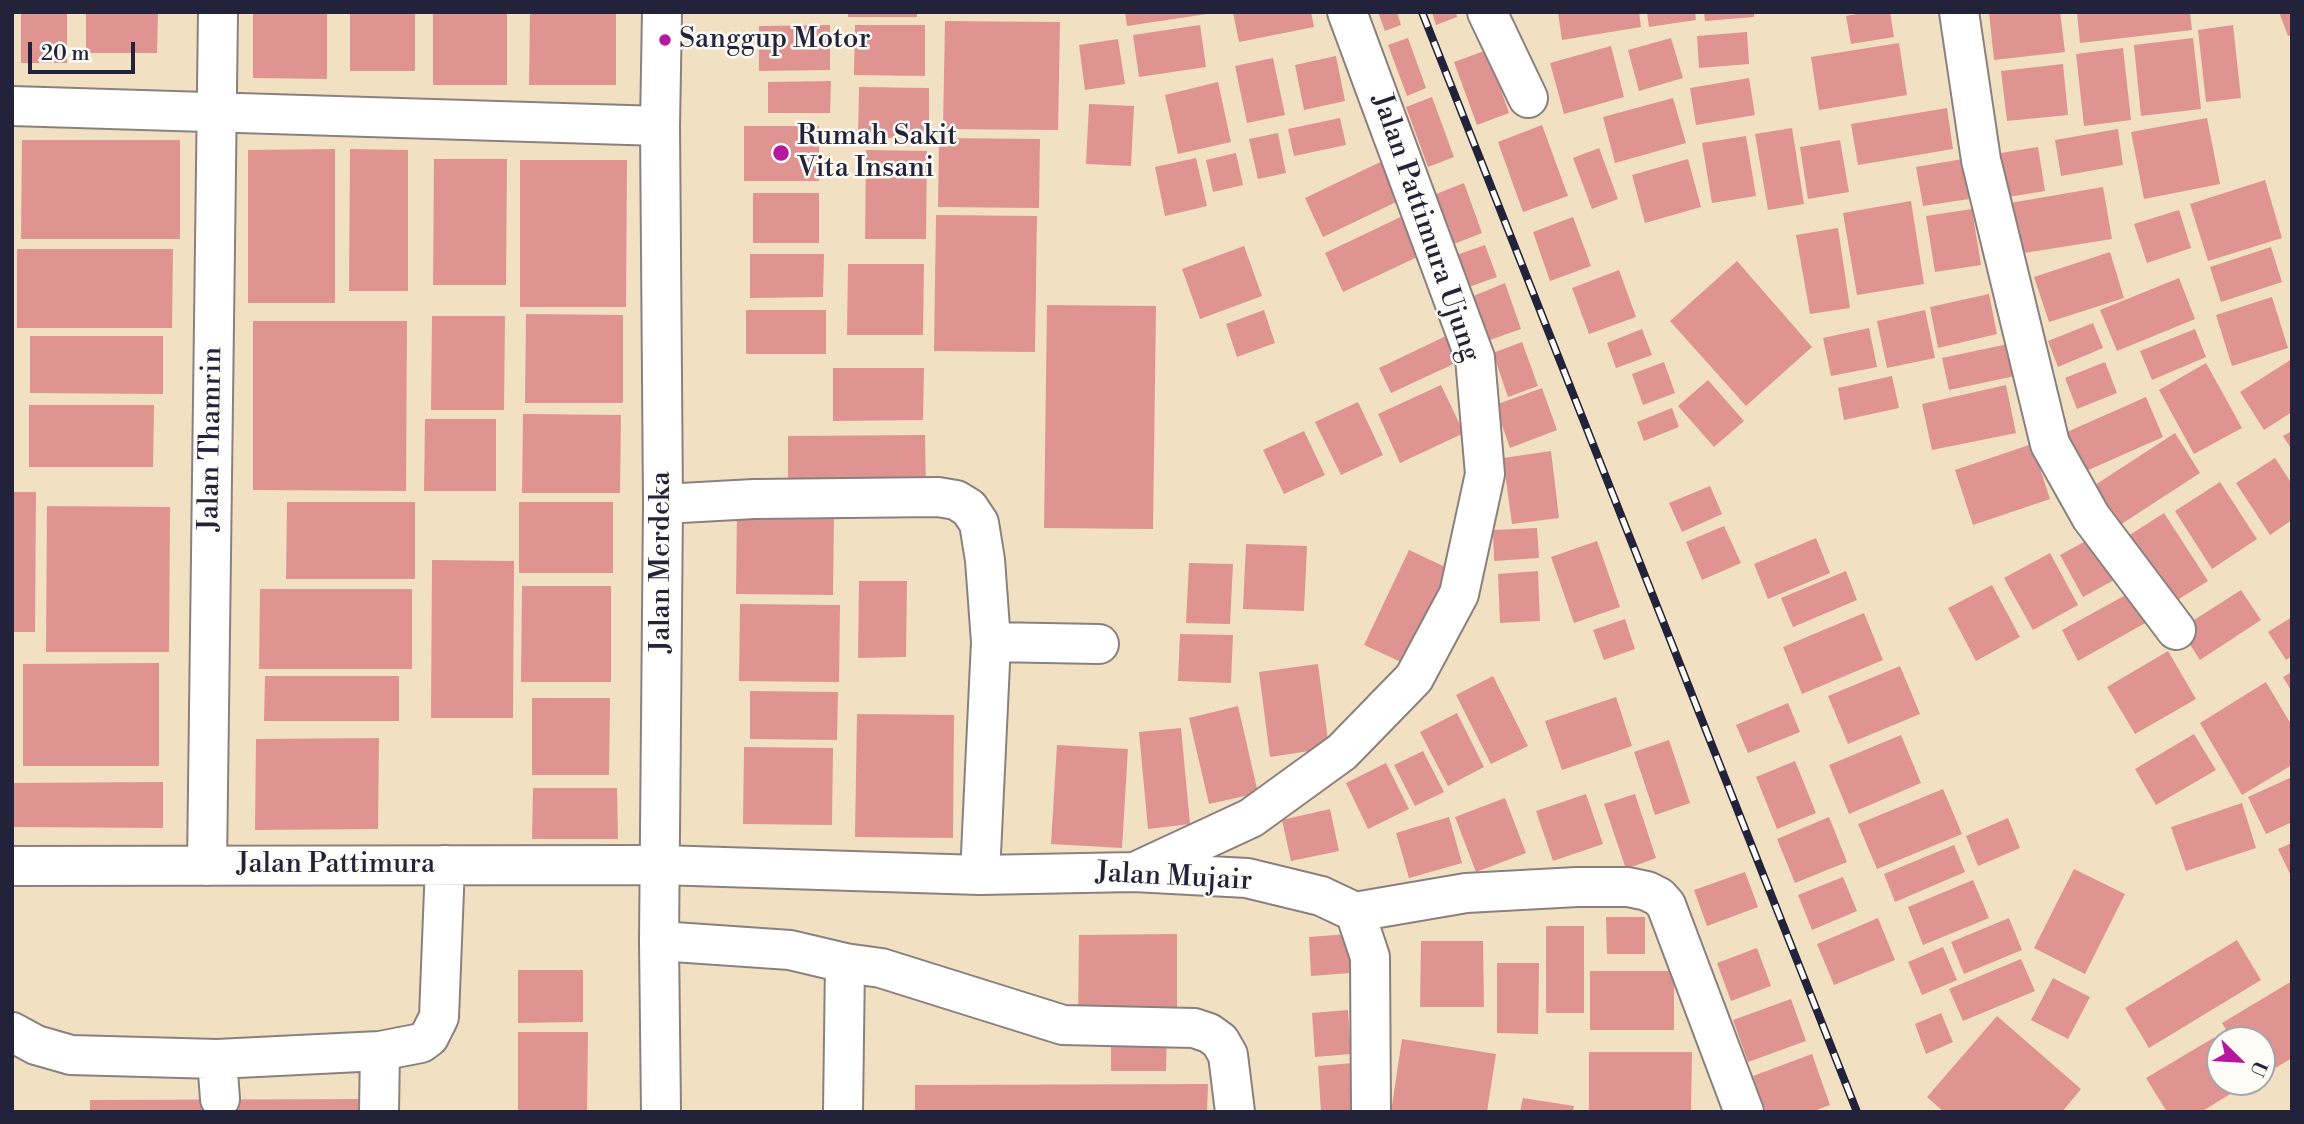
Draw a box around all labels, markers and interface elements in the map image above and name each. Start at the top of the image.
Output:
place label: Sanggup Motor [679,23,871,57]
scale bar [32,28,138,72]
marker: Sanggup Motor [657,32,673,48]
text: 20 m [41,41,90,67]
street label: Jalan Pattimura Ujung [1363,90,1487,366]
place label: Rumah Sakit Vita Insani [797,120,957,186]
marker: Rumah Sakit Vita Insani [771,143,791,163]
street label: Jalan Thamrin [194,347,230,531]
street label: Jalan Merdeka [645,471,679,653]
street label: Jalan Pattimura [237,848,435,882]
street label: Jalan Mujair [1095,857,1253,899]
north arrow [2206,1026,2276,1096]
text: U [2244,1057,2272,1080]

